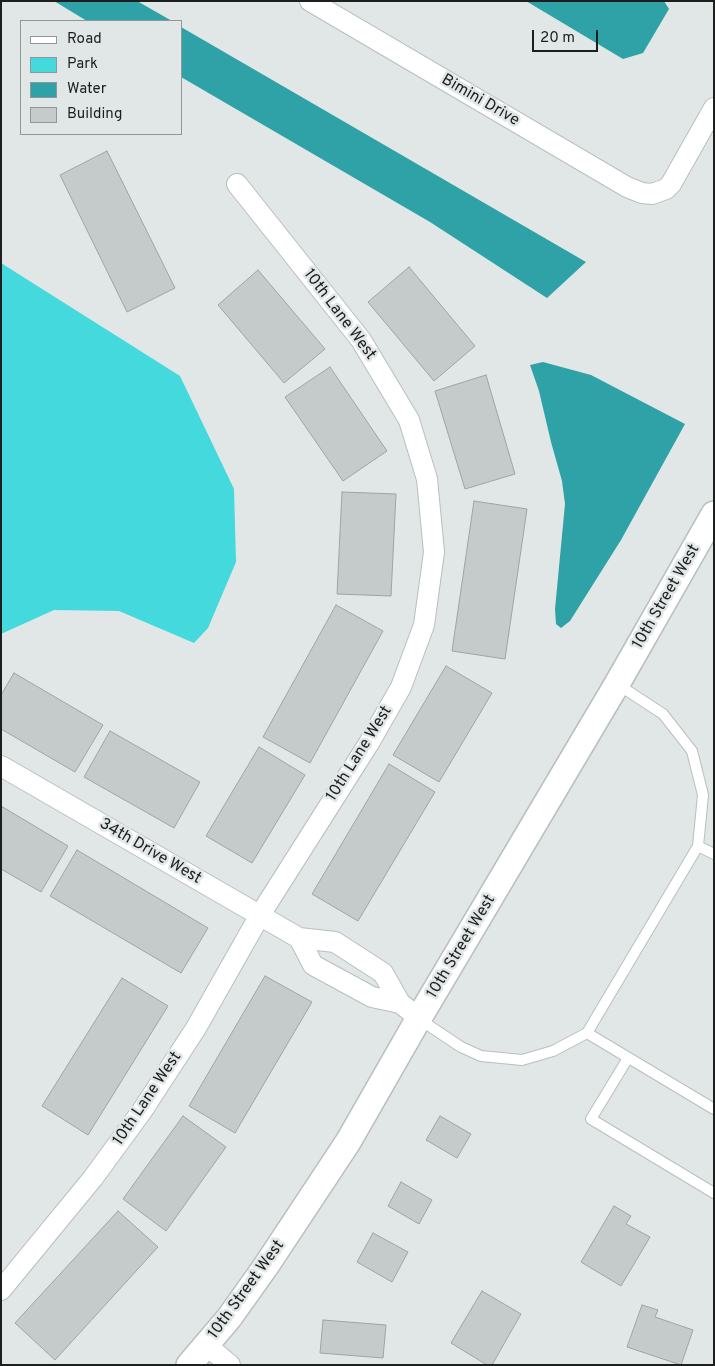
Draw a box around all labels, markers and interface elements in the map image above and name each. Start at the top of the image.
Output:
legend [20,20,182,135]
scale bar [535,20,601,52]
text: 20 m [540,29,575,48]
text: Road [67,30,102,49]
text: Park [67,55,98,74]
street label: Bimini Drive [438,71,522,131]
text: Water [67,80,106,99]
text: Building [67,105,122,124]
street label: 10th Lane West [299,266,379,364]
street label: 10th Street West [629,541,705,653]
street label: 10th Lane West [323,703,397,805]
street label: 34th Drive West [96,815,204,889]
street label: 10th Street West [424,892,500,1002]
street label: 10th Lane West [110,1048,186,1150]
street label: 10th Street West [205,1237,289,1343]

